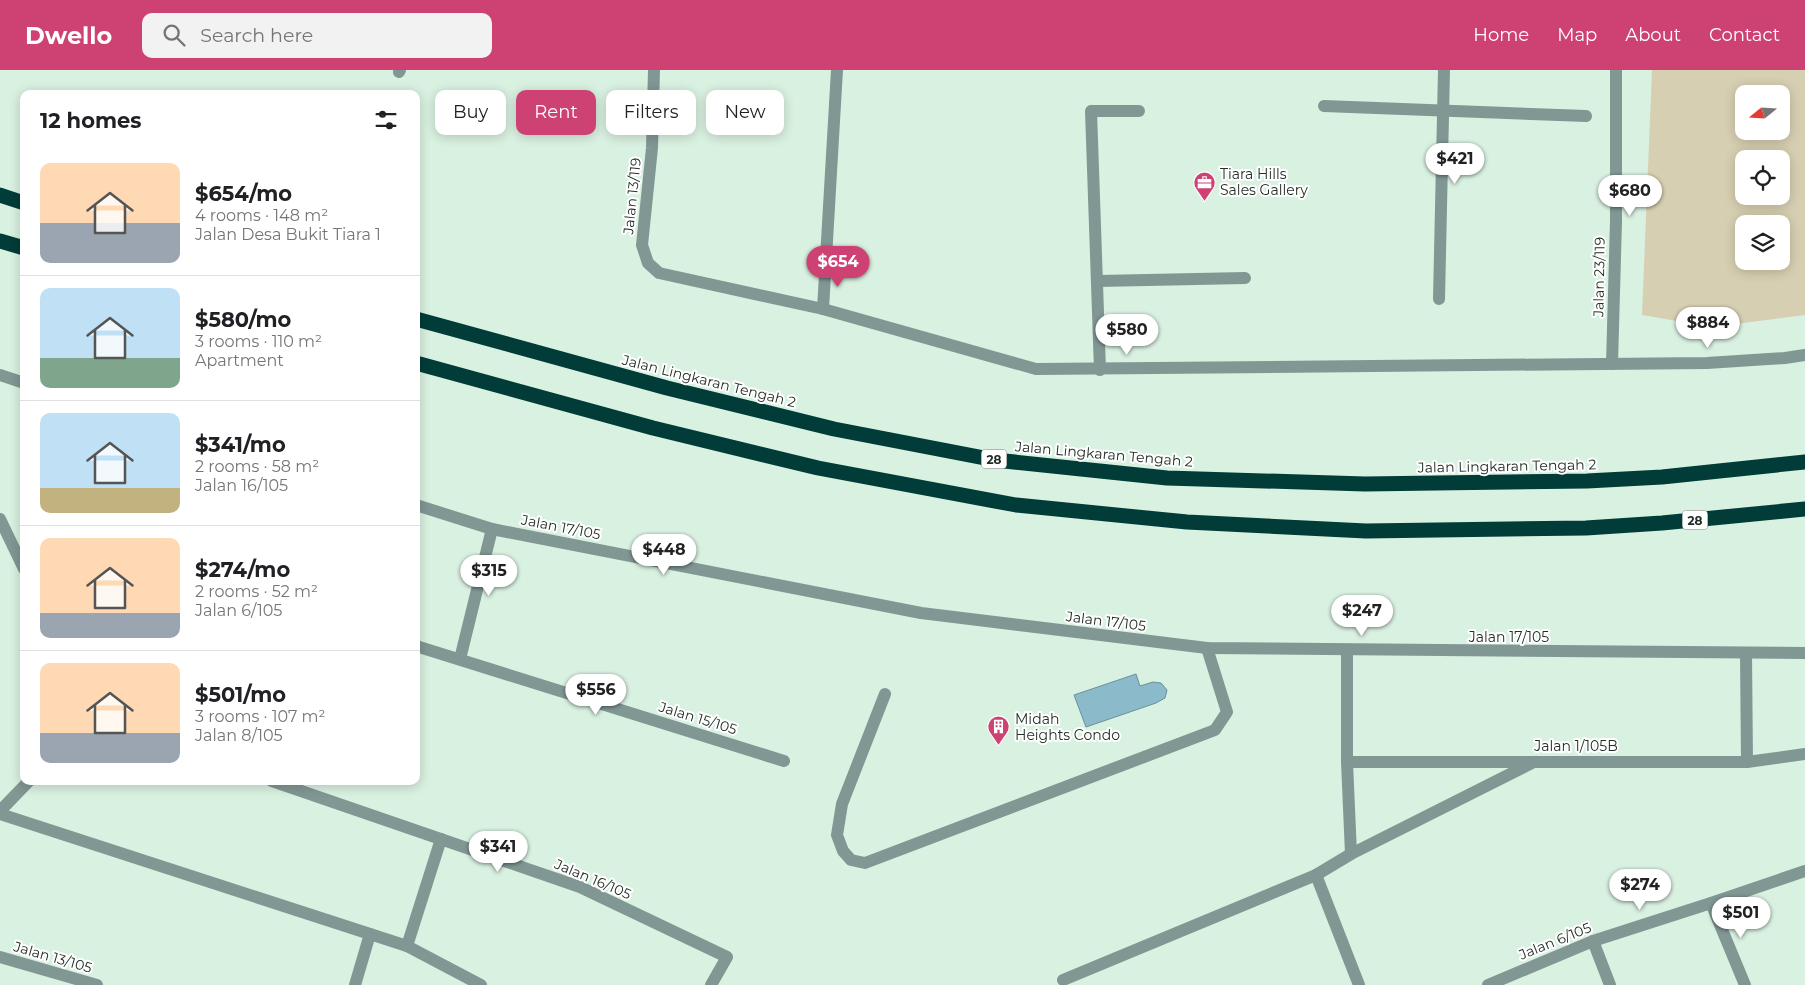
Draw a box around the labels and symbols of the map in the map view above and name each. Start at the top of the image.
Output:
north arrow [1735,85,1790,140]
pin: $421 [1425,142,1485,185]
street label: Jalan 13/119 [619,157,645,236]
place label: Tiara Hills Sales Gallery [1220,165,1308,199]
office icon: Tiara Hills Sales Gallery [1192,170,1216,201]
pin: $680 [1600,174,1660,217]
street label: Jalan 23/119 [1589,237,1609,318]
pin: $654 [808,246,868,288]
pin: $884 [1678,306,1738,349]
pin: $580 [1097,314,1157,356]
street label: Jalan Lingkaran Tengah 2 [619,350,798,411]
street label: Jalan Lingkaran Tengah 2 [1013,437,1194,471]
road number: 28 [982,449,1006,468]
street label: Jalan Lingkaran Tengah 2 [1417,455,1596,477]
street label: Jalan 17/105 [519,510,602,544]
road number: 28 [1682,510,1708,530]
pin: $448 [634,534,694,576]
pin: $315 [459,554,519,597]
pin: $247 [1332,594,1392,637]
street label: Jalan 17/105 [1064,607,1147,635]
street label: Jalan 17/105 [1468,628,1549,646]
pin: $556 [566,674,626,716]
street label: Jalan 15/105 [656,697,739,738]
place label: Midah Heights Condo [1015,710,1120,744]
building icon: Midah Heights Condo [987,715,1011,746]
street label: Jalan 1/105B [1533,737,1618,755]
pin: $341 [468,830,528,873]
street label: Jalan 16/105 [551,854,634,903]
pin: $274 [1610,868,1670,911]
pin: $501 [1711,896,1771,939]
street label: Jalan 6/105 [1515,918,1594,964]
street label: Jalan 13/105 [11,937,94,977]

